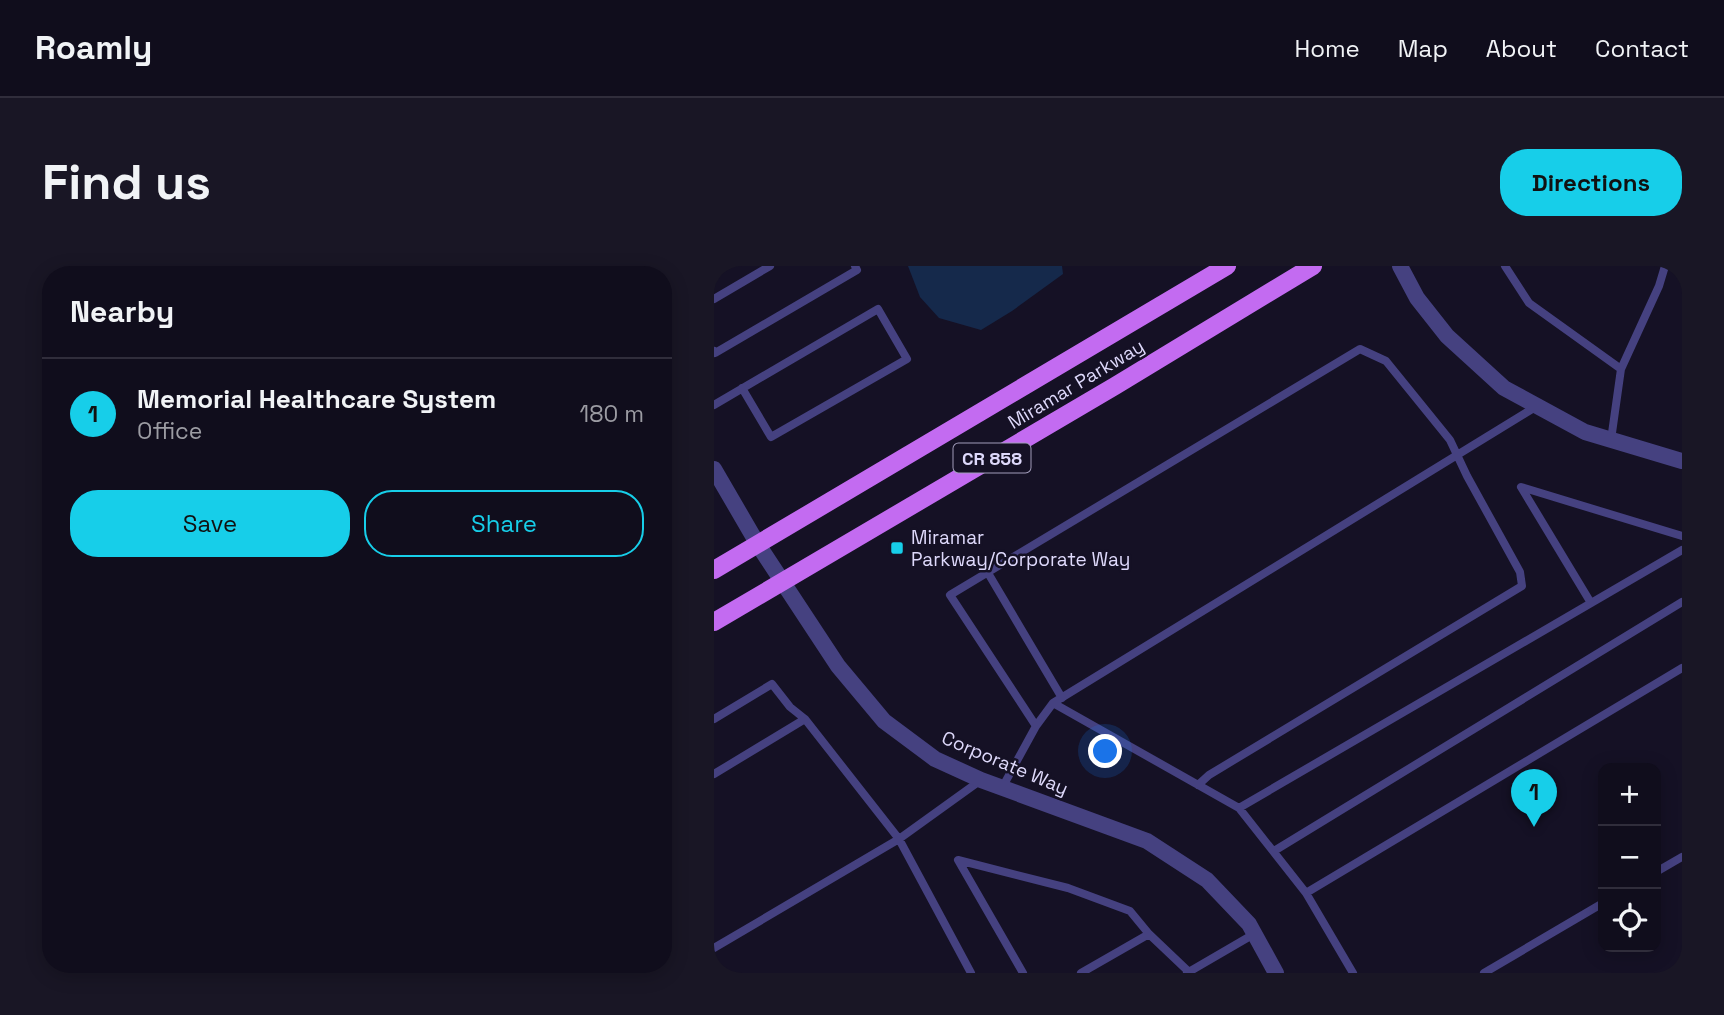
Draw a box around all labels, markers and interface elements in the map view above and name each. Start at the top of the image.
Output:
text: Roamly [35,27,152,69]
text: Home [1294,33,1360,64]
text: Map [1398,33,1448,64]
text: About [1486,33,1557,64]
text: Contact [1595,33,1689,64]
button: Directions [1500,149,1682,216]
text: Find us [42,151,211,213]
text: Nearby [70,292,174,331]
street label: Miramar Parkway [1003,333,1149,435]
text: Memorial Healthcare System [137,382,496,416]
text: 1 [88,399,98,429]
text: 180 m [580,399,644,429]
text: Office [137,416,202,446]
road number: CR 858 [954,443,1030,472]
button: Save [70,490,350,557]
button: Share [364,490,644,557]
place label: Miramar Parkway/Corporate Way [911,525,1130,572]
marker: Miramar Parkway/Corporate Way [889,540,905,556]
street label: Corporate Way [938,725,1072,801]
your location [1088,734,1122,768]
map controls [1598,763,1661,952]
button: + [1598,763,1661,826]
pin: 1 [1511,769,1557,827]
button: − [1598,826,1661,889]
button: locate [1598,889,1661,952]

